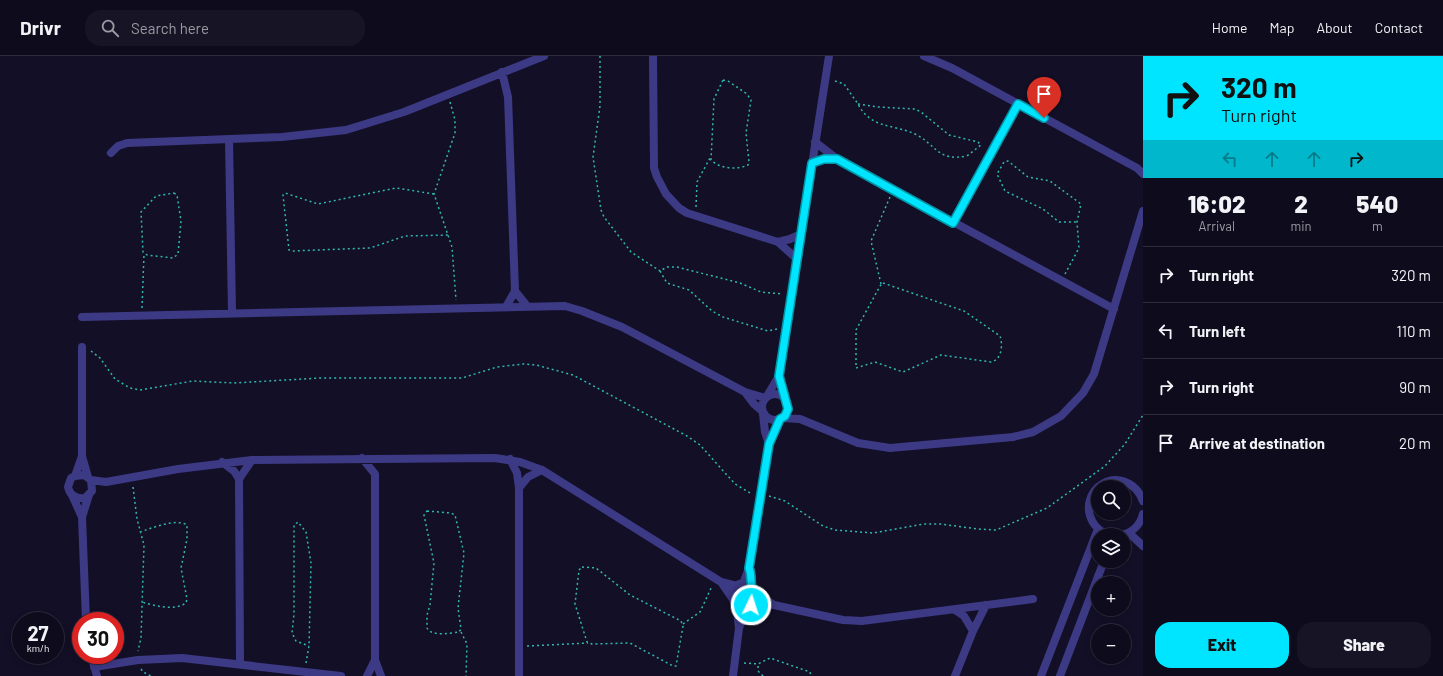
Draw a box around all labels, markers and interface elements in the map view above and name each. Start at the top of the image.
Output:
search box [85,10,365,46]
text: Drivr [20,16,61,39]
icon: search [99,17,121,39]
text: Search here [131,19,209,37]
text: Home [1212,19,1248,36]
text: Map [1270,19,1294,36]
text: About [1316,19,1353,36]
text: Contact [1375,19,1423,36]
text: 320 m [1221,70,1297,104]
icon: right [1155,72,1207,124]
pin [1027,77,1061,118]
icon: arrive [1033,83,1055,105]
text: Turn right [1221,104,1297,126]
icon: left [1219,148,1241,170]
icon: ahead [1261,148,1283,170]
icon: ahead [1303,148,1325,170]
icon: right [1345,148,1367,170]
text: 16:02 [1188,189,1246,218]
text: 2 [1294,189,1308,218]
text: 540 [1356,189,1398,218]
text: Arrival [1199,218,1235,234]
text: min [1290,218,1312,234]
text: m [1372,218,1383,234]
icon: right [1155,264,1177,286]
text: Turn right [1189,266,1254,284]
text: 320 m [1391,266,1431,284]
icon: left [1155,320,1177,342]
text: Turn left [1189,322,1245,340]
text: 110 m [1397,322,1431,340]
icon: right [1155,376,1177,398]
text: Turn right [1189,378,1254,396]
text: 90 m [1399,378,1431,396]
icon: arrive [1155,432,1177,454]
text: Arrive at destination [1189,434,1325,452]
text: 20 m [1399,434,1431,452]
map controls [1091,480,1131,664]
button: search [1091,480,1131,520]
button: layers [1091,528,1131,568]
button: + [1091,576,1131,616]
position arrow [730,584,772,626]
speed limit sign: 30 [72,612,124,664]
text: 27 [27,621,49,645]
button: Exit [1155,622,1289,668]
button: Share [1297,622,1431,668]
button: − [1091,624,1131,664]
text: km/h [27,642,49,654]

